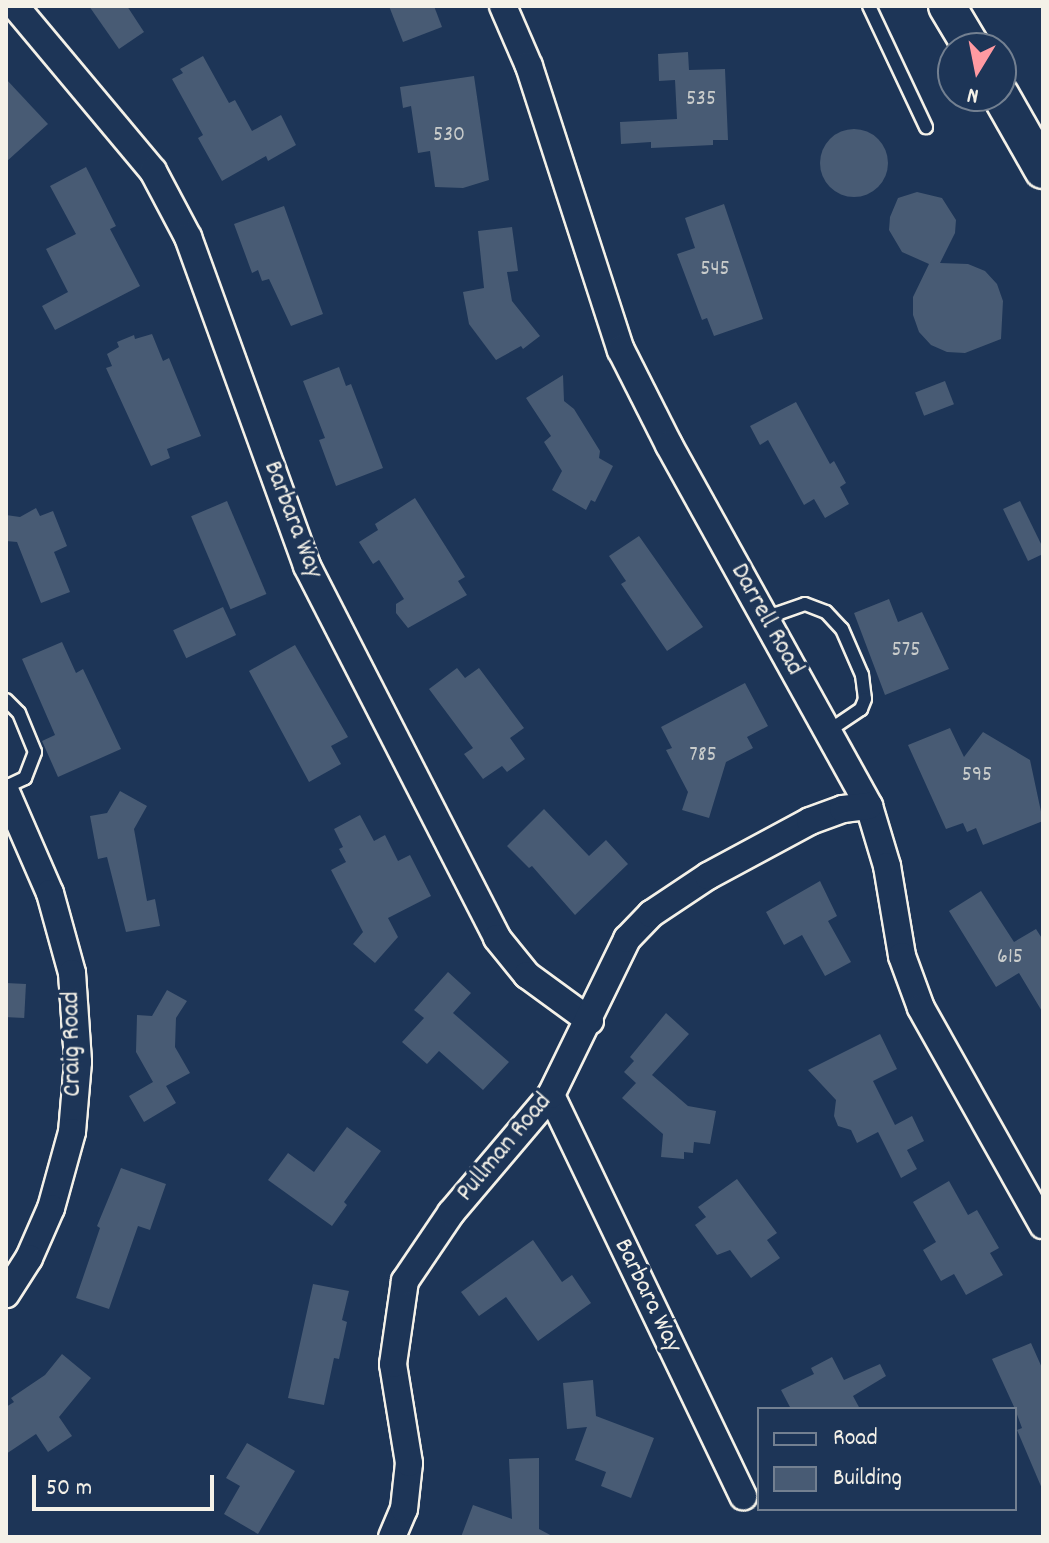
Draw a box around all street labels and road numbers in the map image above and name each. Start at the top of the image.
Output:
street label: Barbara Way [255,457,329,583]
street label: Darrell Road [722,559,810,681]
street label: Craig Road [56,991,90,1097]
street label: Pullman Road [451,1087,559,1209]
street label: Barbara Way [606,1234,688,1358]

